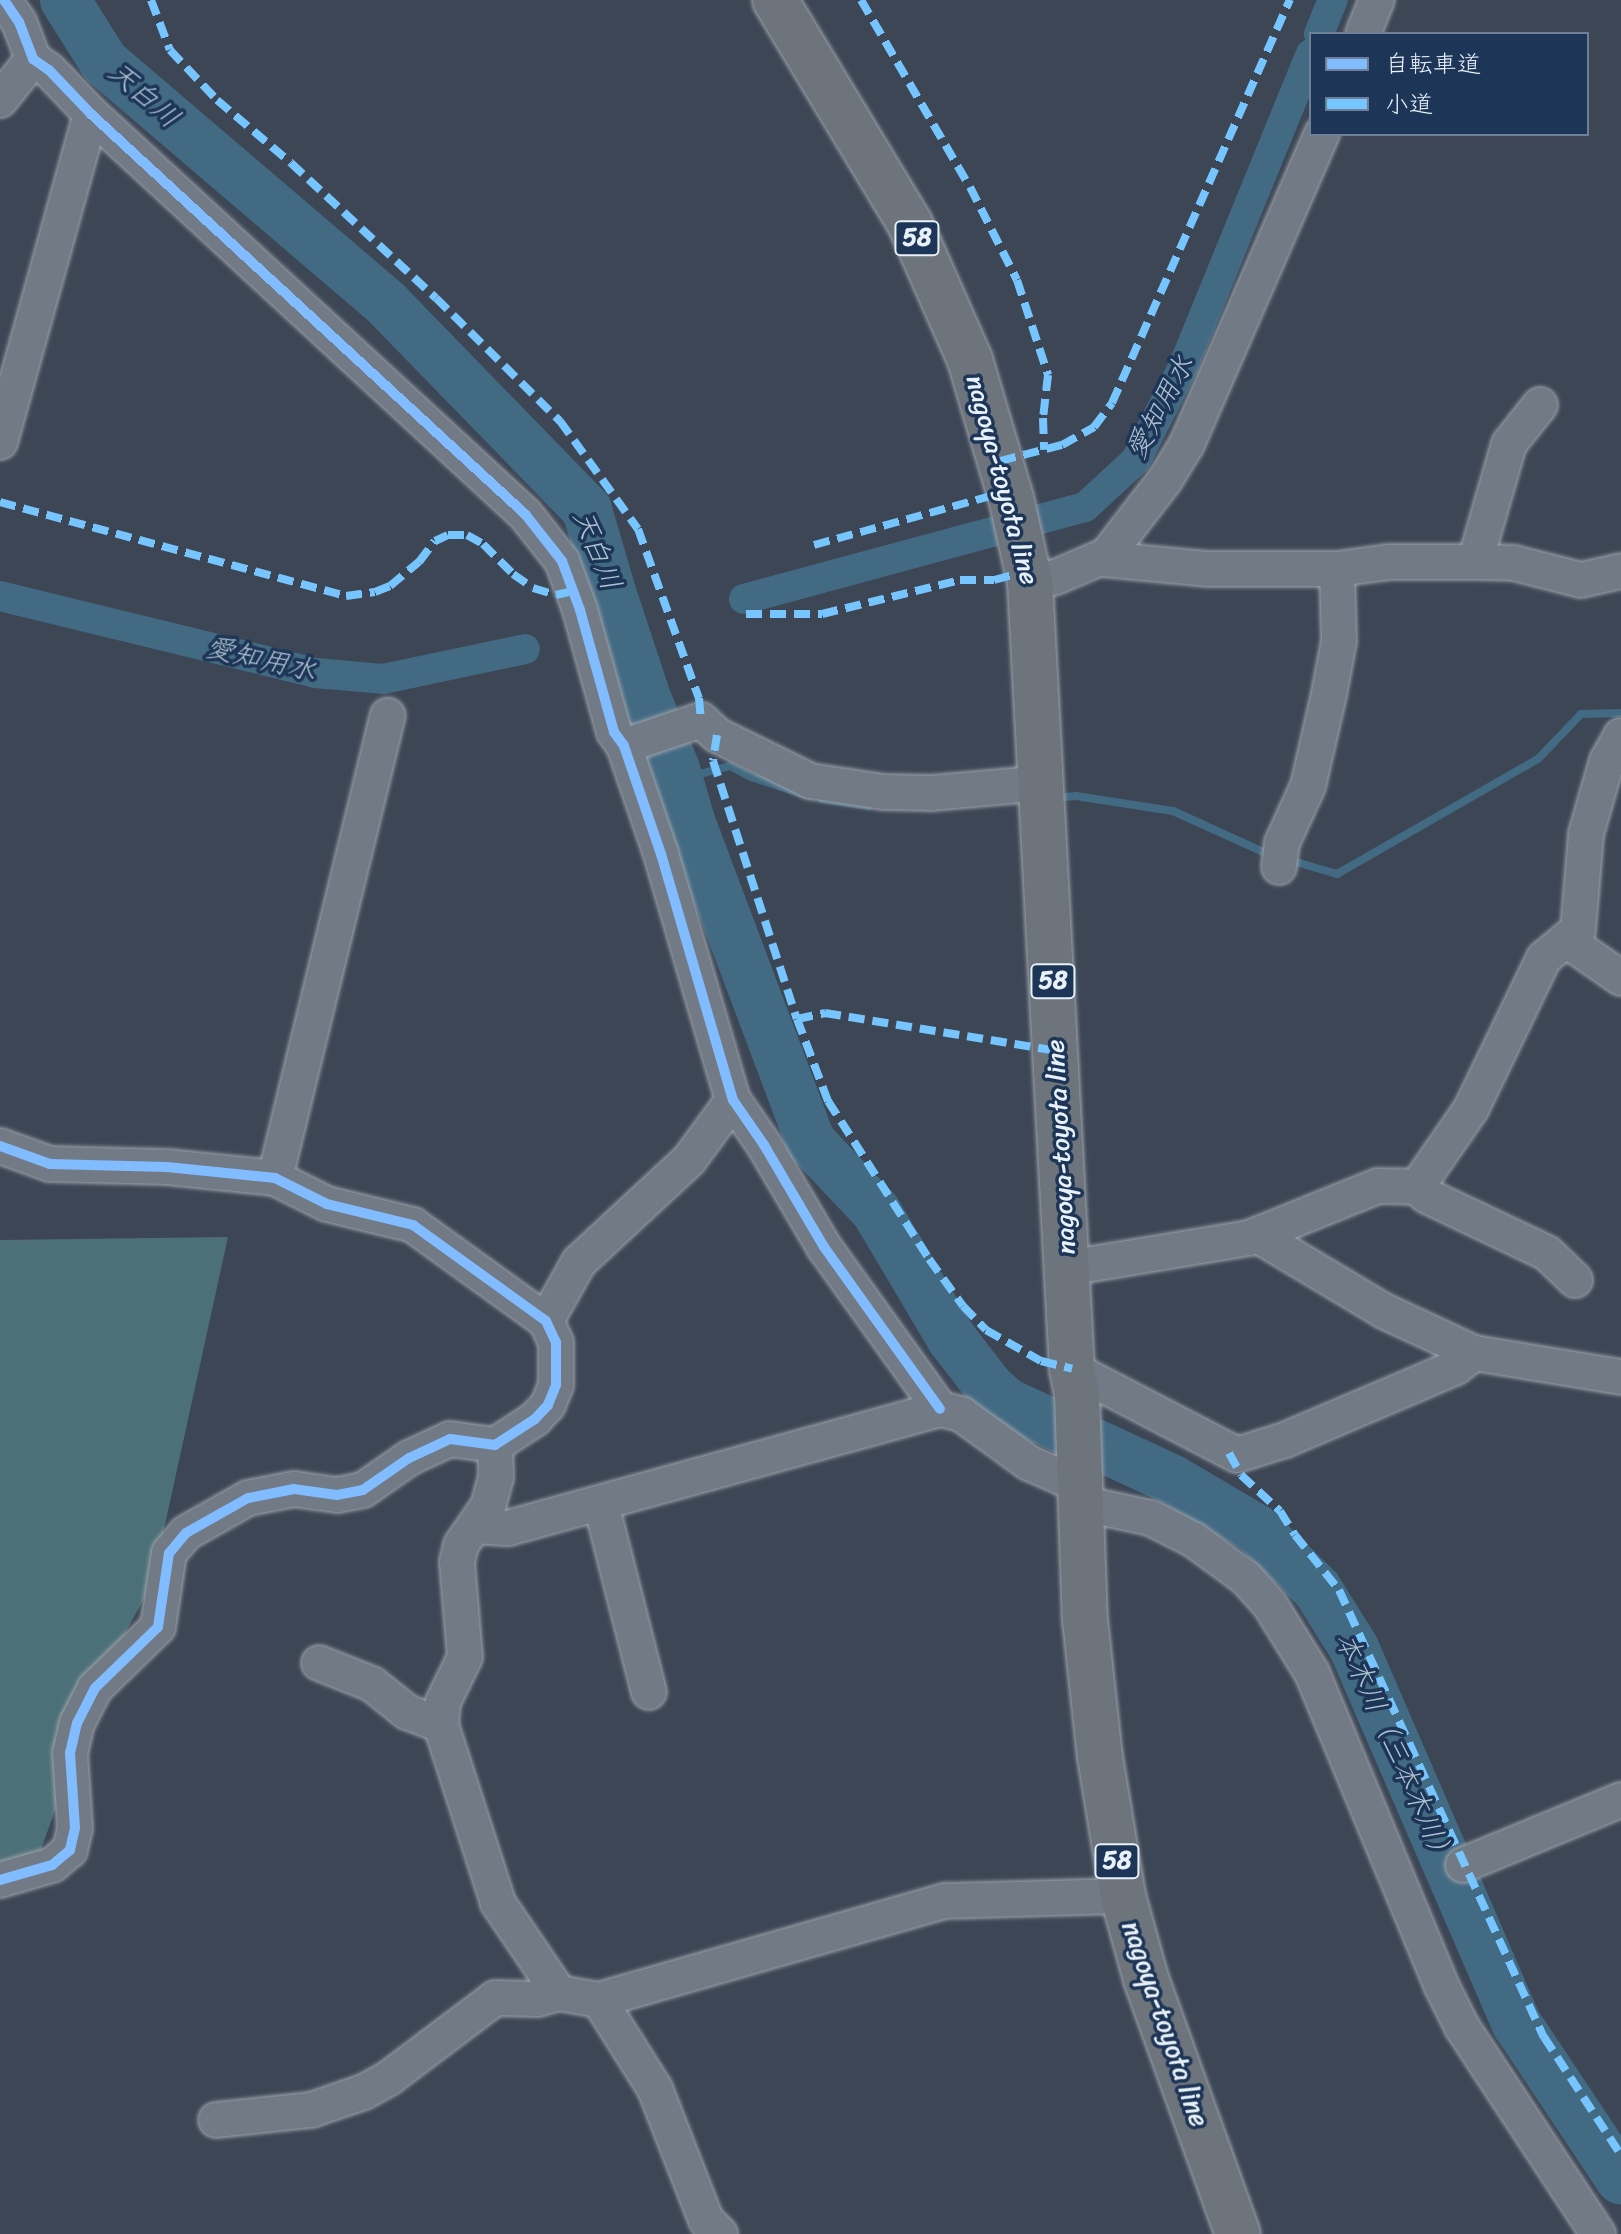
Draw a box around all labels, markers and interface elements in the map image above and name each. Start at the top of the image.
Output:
legend [1309,32,1589,136]
text: 自転車道 [1385,43,1481,85]
water label: 天白川 [101,55,187,135]
text: 小道 [1385,83,1433,125]
road number: 58 [893,218,941,258]
water label: 愛知用水 [1119,350,1201,464]
street label: nagoya-toyota line [959,372,1045,588]
water label: 天白川 [566,505,628,595]
water label: 愛知用水 [203,630,319,688]
road number: 58 [1029,961,1077,1001]
street label: nagoya-toyota line [1040,1039,1082,1255]
water label: 本木川（三本木川） [1328,1627,1462,1871]
road number: 58 [1093,1841,1141,1881]
street label: nagoya-toyota line [1115,1917,1215,2131]

